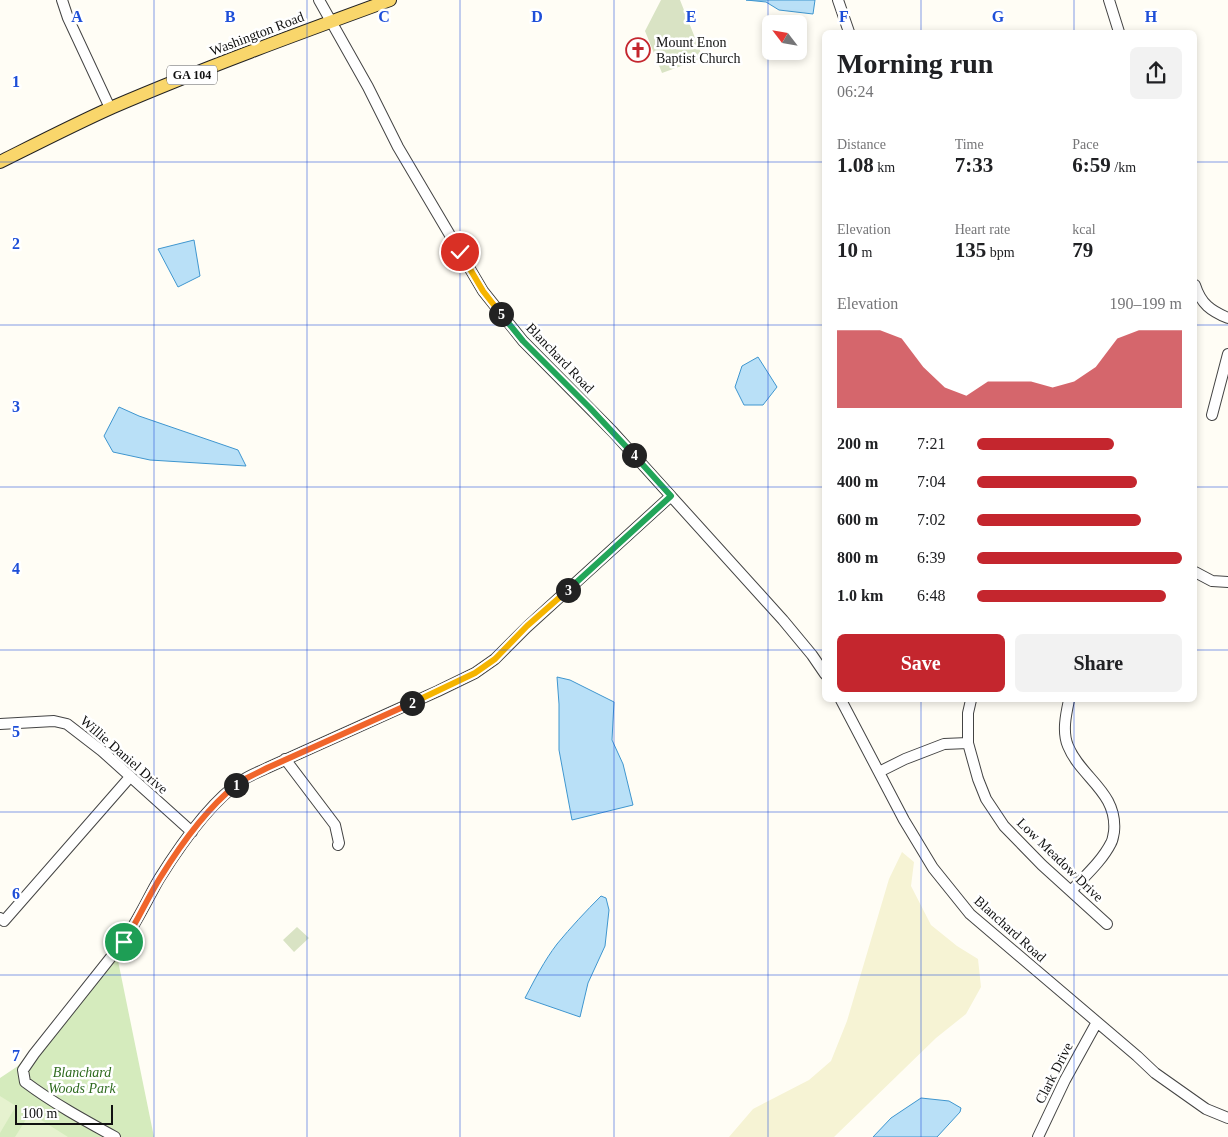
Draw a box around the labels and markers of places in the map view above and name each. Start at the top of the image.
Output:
place label: Mount Enon Baptist Church [656,35,740,66]
church icon: Mount Enon Baptist Church [625,37,651,63]
pin [439,231,481,273]
pin: 5 [488,302,514,326]
pin: 4 [622,442,646,468]
pin: 3 [556,578,580,602]
pin: 2 [400,690,424,716]
pin: 1 [224,772,248,798]
pin [103,921,145,963]

